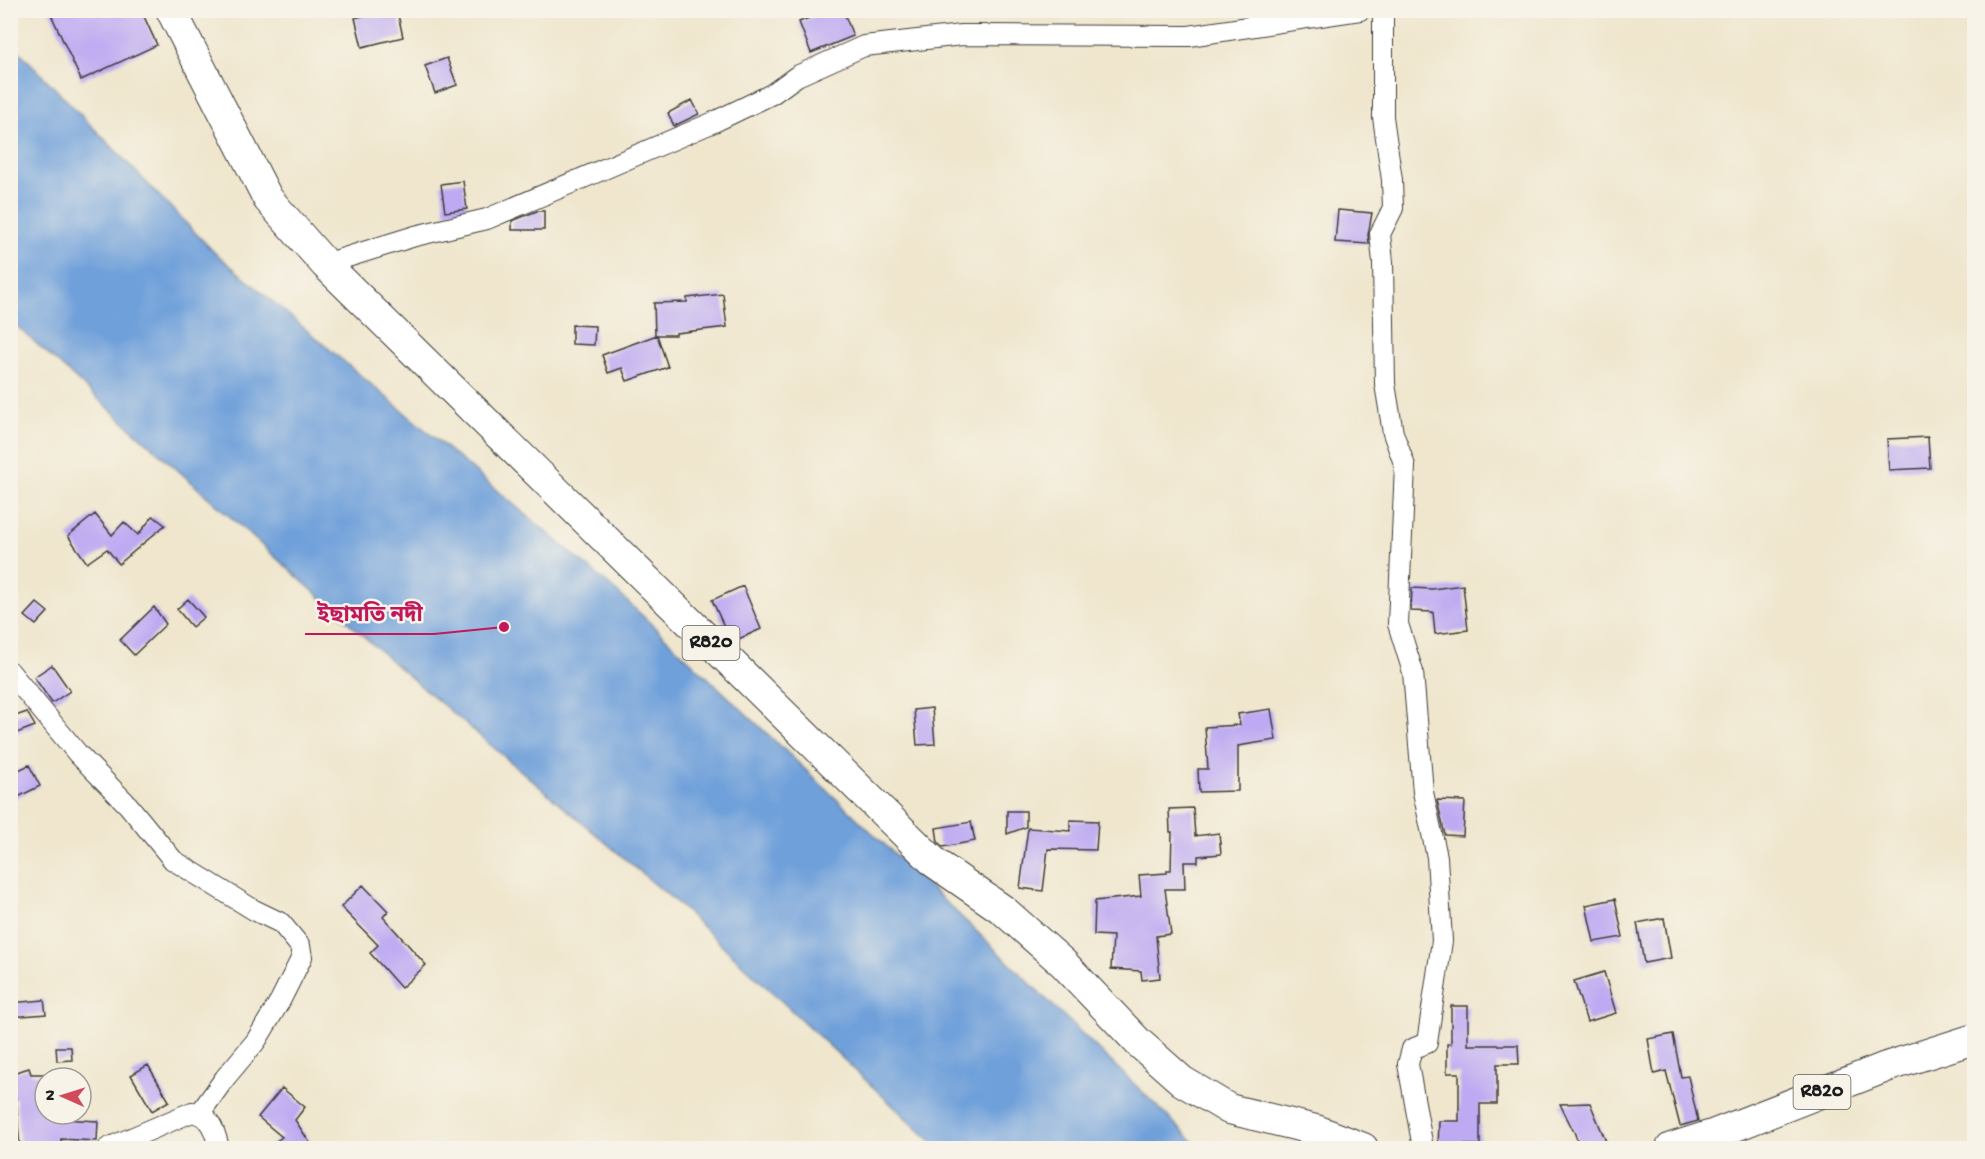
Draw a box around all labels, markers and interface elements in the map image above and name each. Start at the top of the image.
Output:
callout: ইছামতি নদী [305,594,434,634]
text: ইছামতি নদী [316,601,424,630]
road number: R820 [682,626,740,660]
north arrow [33,1066,93,1126]
road number: R820 [1794,1075,1850,1109]
text: N [42,1089,61,1101]

